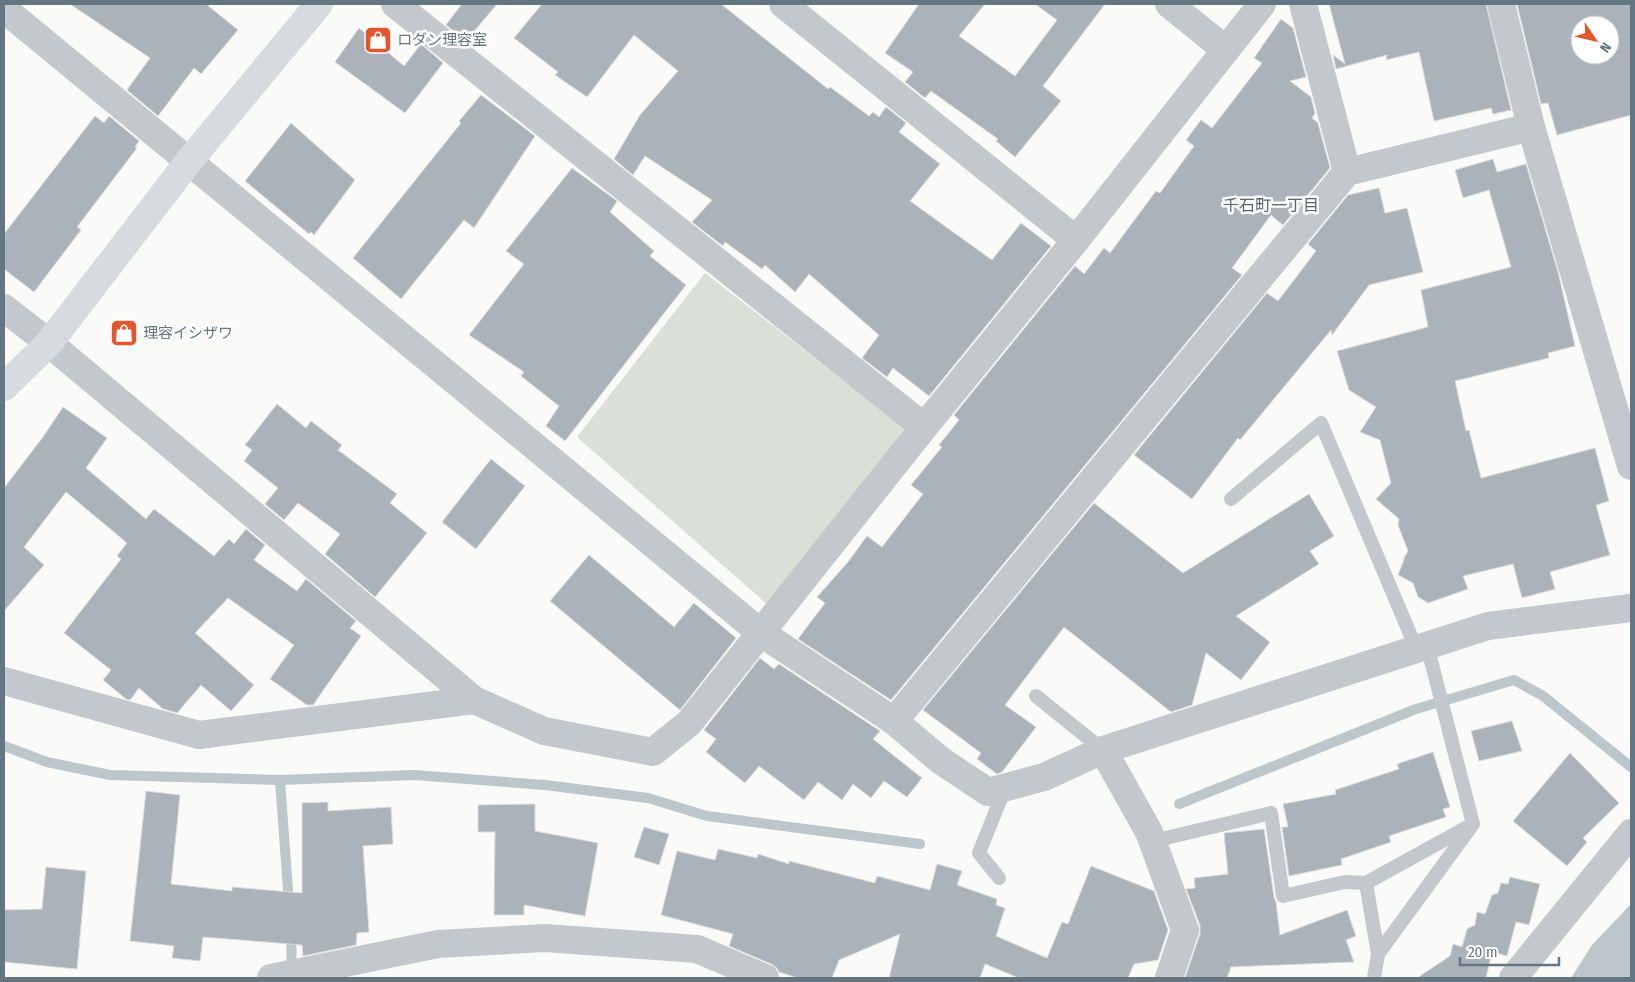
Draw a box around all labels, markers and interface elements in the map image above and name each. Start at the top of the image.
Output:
north arrow [1570,15,1620,65]
shop icon: ロダン理容室 [363,25,393,55]
place label: ロダン理容室 [397,31,487,49]
text: N [1596,39,1615,55]
district label: 千石町一丁目 [1223,196,1319,215]
shop icon: 理容イシザワ [109,318,139,348]
place label: 理容イシザワ [143,324,233,342]
scale bar [1460,934,1559,966]
text: 20 m [1468,943,1498,961]

